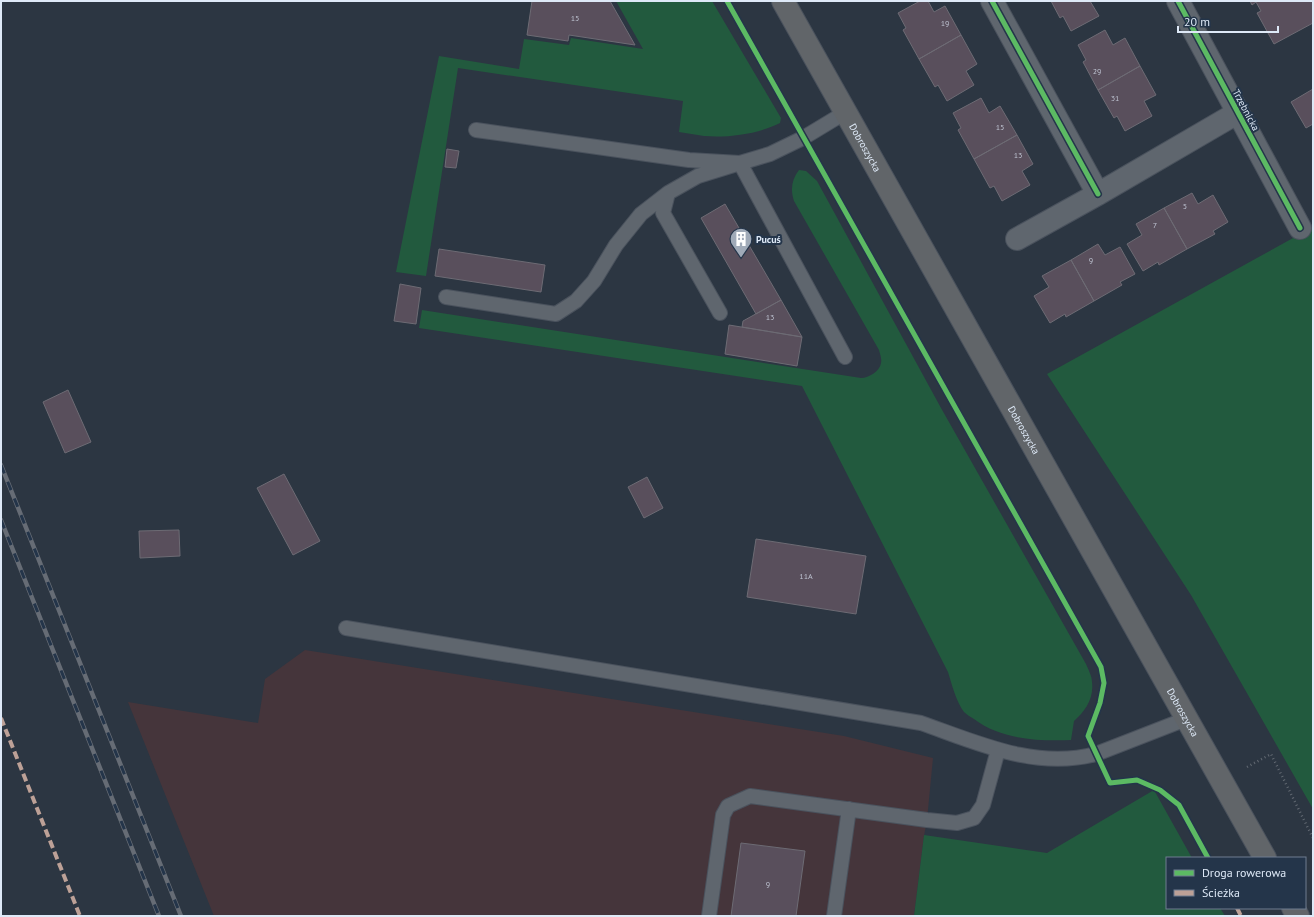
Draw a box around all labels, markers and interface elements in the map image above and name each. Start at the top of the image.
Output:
scale bar [1178,8,1278,34]
house number: 15 [571,13,579,23]
text: 20 m [1184,14,1210,29]
house number: 19 [941,18,949,28]
house number: 29 [1093,66,1101,76]
street label: Trzebnicka [1230,87,1262,133]
house number: 31 [1111,93,1119,103]
street label: Dobroszycka [847,121,884,174]
house number: 15 [996,122,1004,132]
house number: 13 [1014,150,1022,160]
house number: 5 [1183,201,1187,211]
house number: 7 [1153,220,1157,230]
building icon: Pucuś [728,226,754,259]
place label: Pucuś [756,233,781,246]
house number: 9 [1089,255,1093,265]
house number: 13 [766,312,774,322]
street label: Dobroszycka [1005,403,1043,456]
house number: 11A [799,571,813,581]
street label: Dobroszycka [1164,686,1202,739]
legend [1166,857,1306,909]
text: Droga rowerowa [1202,865,1286,880]
house number: 9 [766,879,770,889]
text: Ścieżka [1202,885,1240,900]

